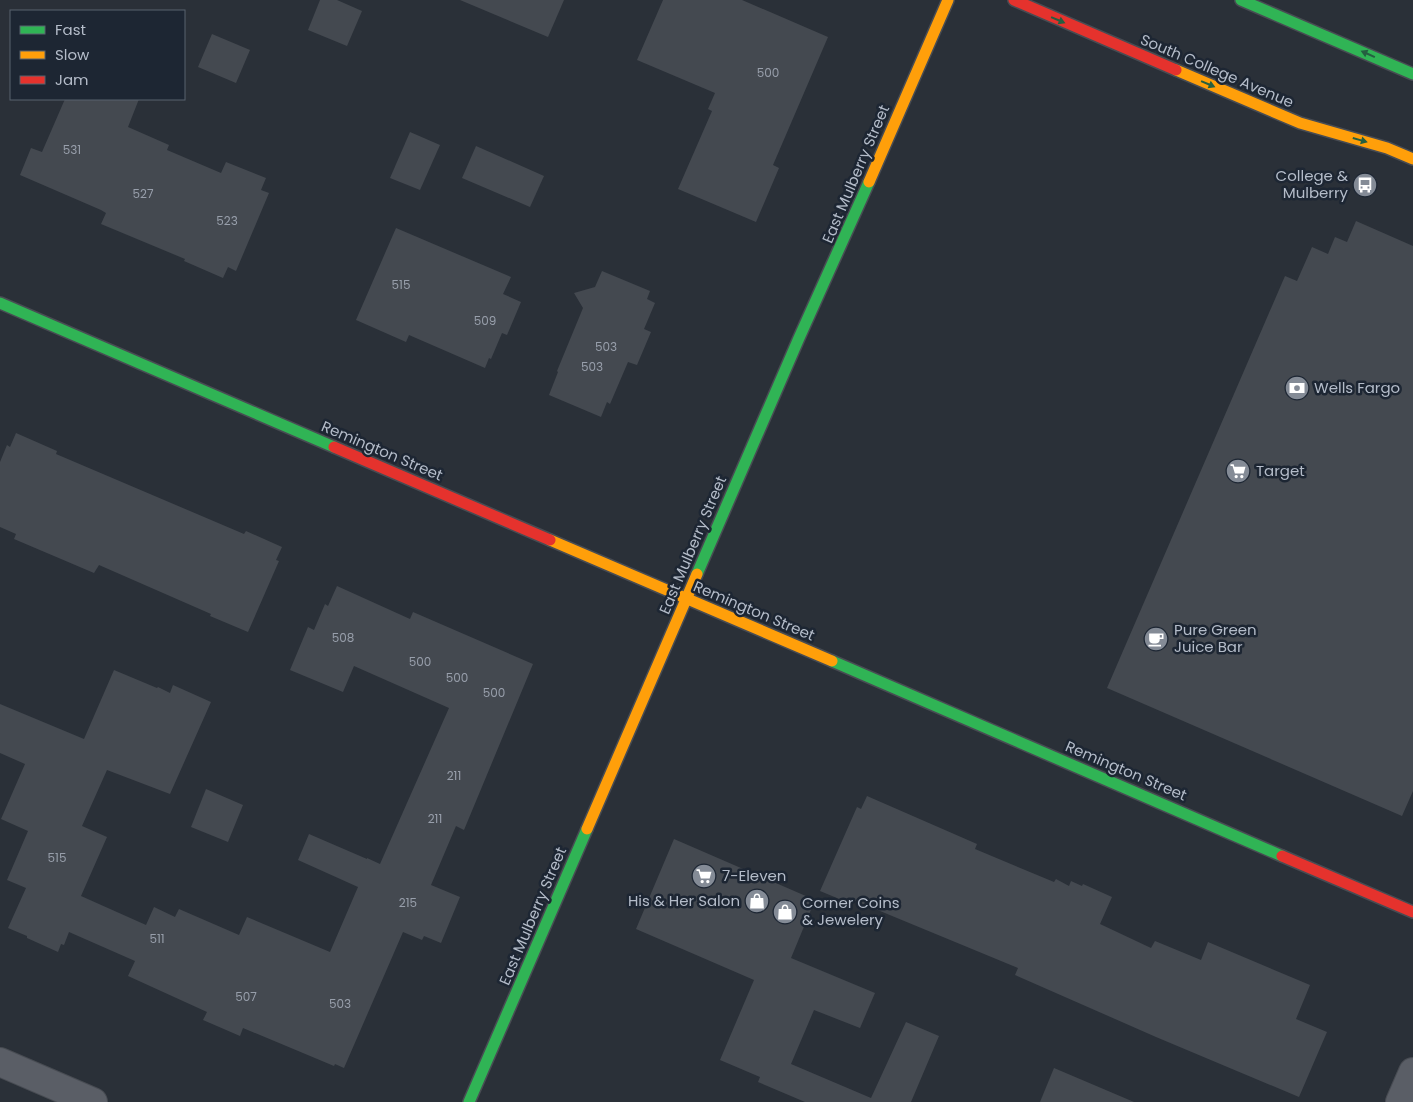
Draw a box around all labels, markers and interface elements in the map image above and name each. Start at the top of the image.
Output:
legend [10,10,185,100]
one-way arrow [1051,16,1066,24]
text: Fast [55,19,86,40]
street label: South College Avenue [1137,29,1297,112]
text: Slow [55,44,90,65]
one-way arrow [1361,50,1375,58]
house number: 500 [757,64,779,81]
text: Jam [55,69,89,90]
one-way arrow [1201,80,1215,88]
street label: East Mulberry Street [817,101,894,246]
one-way arrow [1352,137,1367,145]
house number: 531 [63,141,81,158]
place label: College & Mulberry [1276,165,1349,203]
bus stop icon: College & Mulberry [1352,172,1378,198]
house number: 527 [133,185,154,202]
house number: 523 [216,212,238,229]
house number: 515 [392,276,410,293]
house number: 509 [474,312,496,329]
house number: 503 [595,338,617,355]
house number: 503 [581,358,603,375]
bank icon: Wells Fargo [1284,375,1310,401]
place label: Wells Fargo [1314,377,1400,398]
street label: Remington Street [318,415,446,486]
supermarket icon: Target [1225,458,1251,484]
place label: Target [1256,460,1305,481]
street label: East Mulberry Street [654,472,731,617]
street label: Remington Street [690,575,818,646]
place label: Pure Green Juice Bar [1174,619,1257,657]
cafe icon: Pure Green Juice Bar [1143,626,1169,652]
house number: 508 [332,629,354,646]
house number: 500 [409,653,431,670]
house number: 500 [446,669,468,686]
house number: 500 [483,684,505,701]
street label: Remington Street [1062,735,1190,806]
house number: 211 [447,767,461,784]
house number: 211 [428,810,442,827]
street label: East Mulberry Street [494,843,571,988]
house number: 515 [48,849,66,866]
supermarket icon: 7-Eleven [691,863,717,889]
place label: 7-Eleven [722,865,786,886]
shop icon: His & Her Salon [744,888,770,914]
place label: His & Her Salon [628,890,740,911]
place label: Corner Coins & Jewelery [802,892,900,930]
house number: 215 [399,894,417,911]
shop icon: Corner Coins & Jewelery [772,899,798,925]
house number: 511 [149,930,165,947]
house number: 507 [235,988,257,1005]
house number: 503 [329,995,351,1012]

